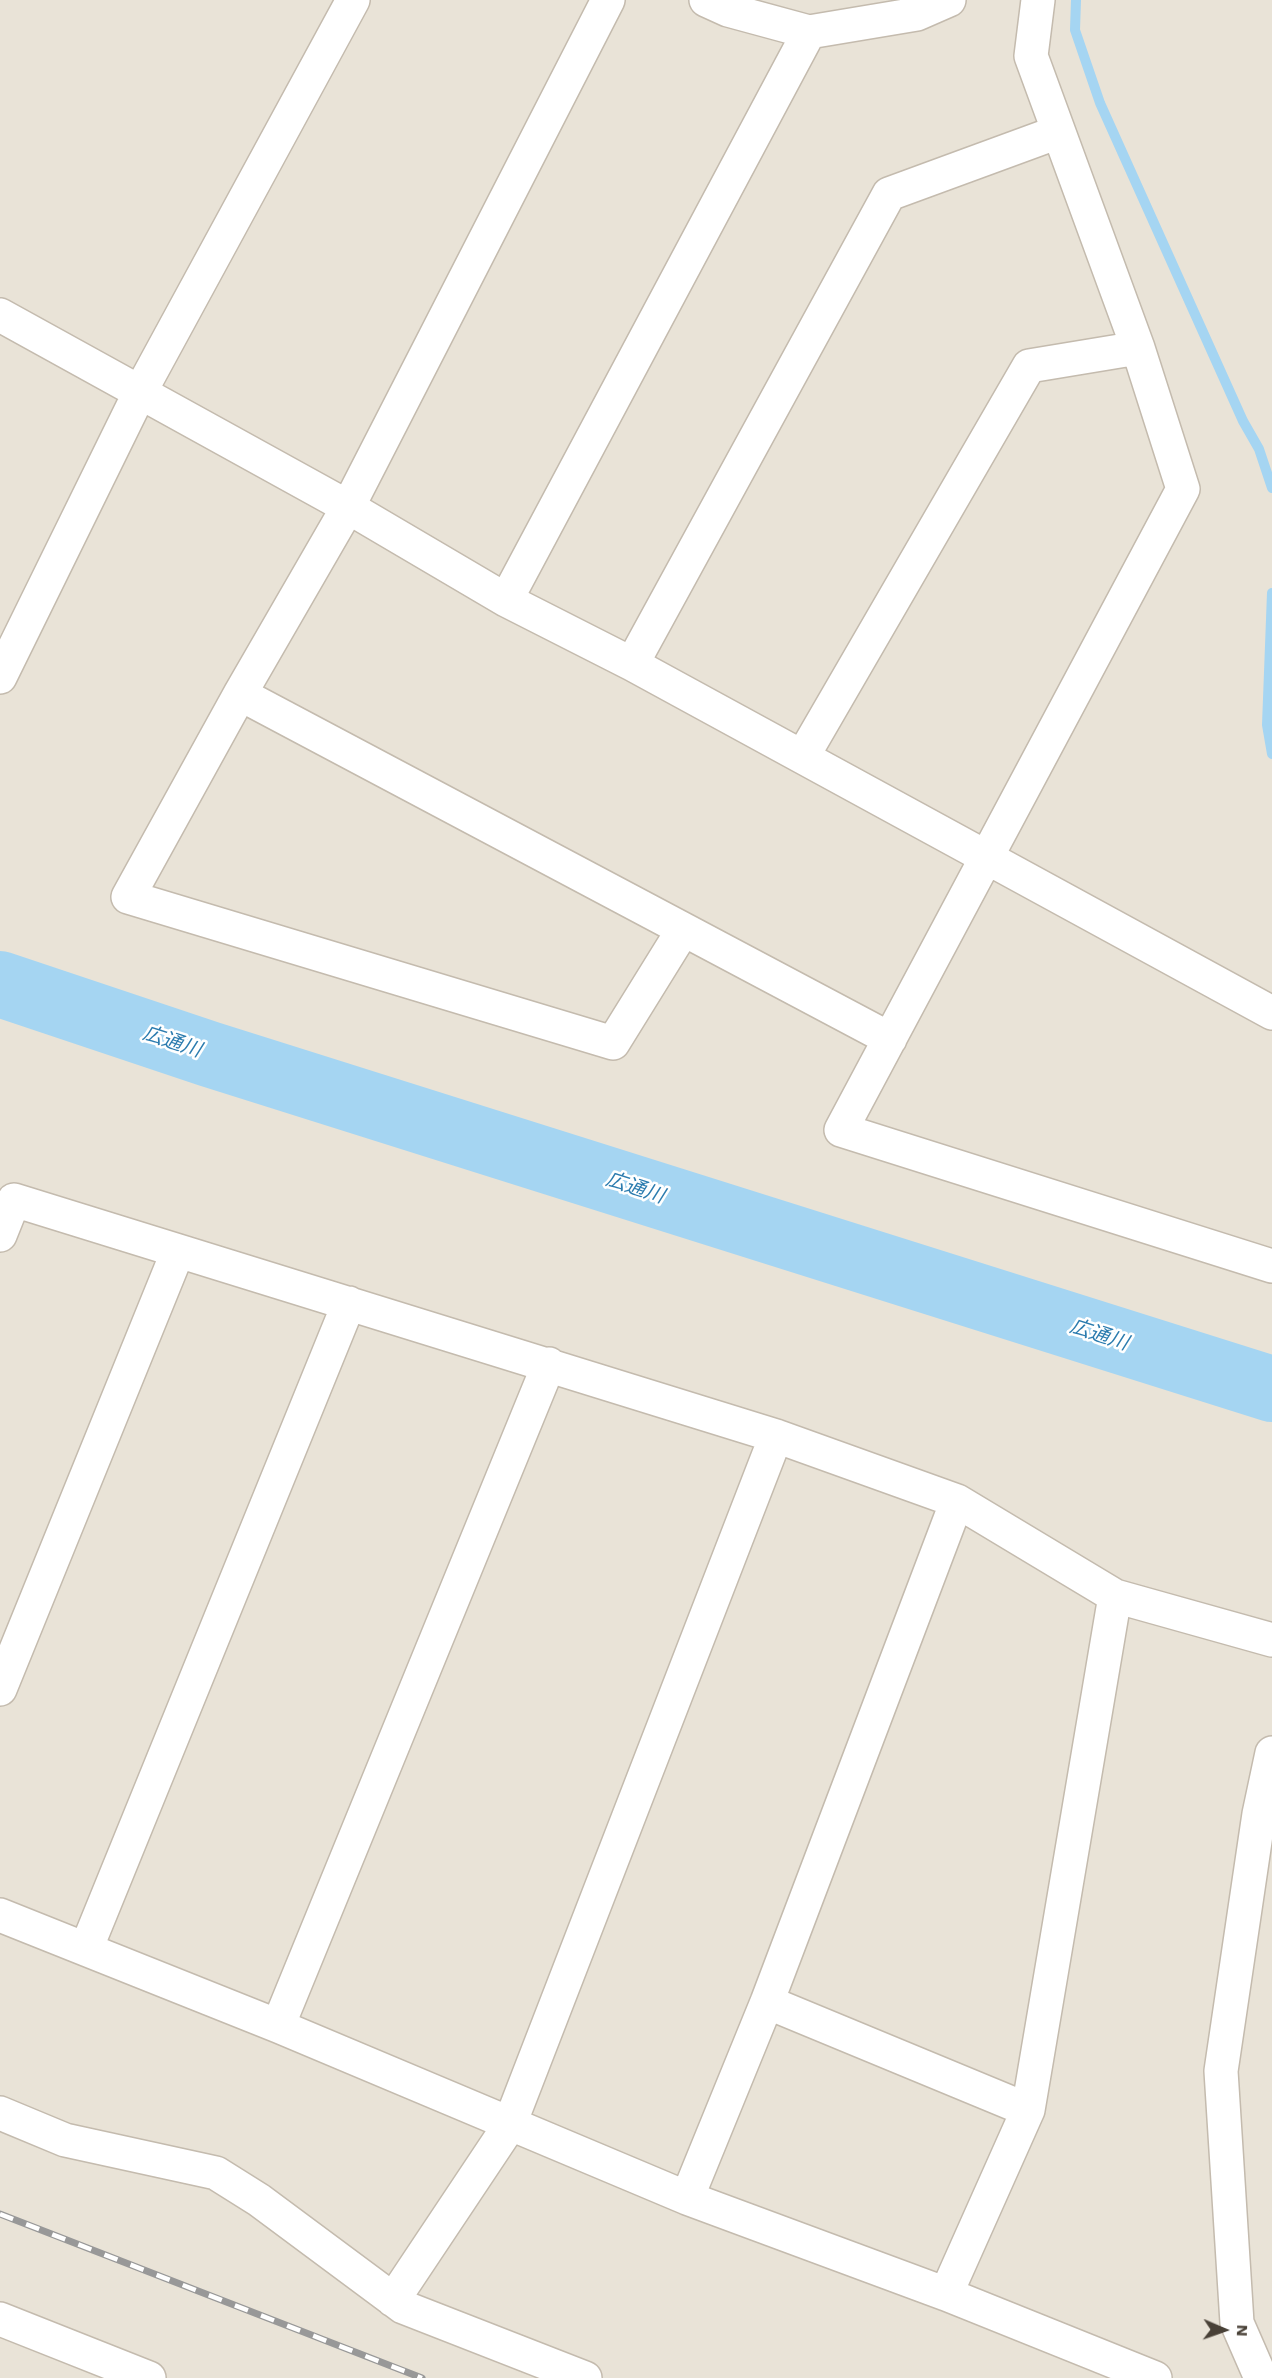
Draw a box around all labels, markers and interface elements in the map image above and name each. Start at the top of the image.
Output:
water label: 広通川 [140,1021,204,1063]
water label: 広通川 [603,1167,667,1209]
water label: 広通川 [1067,1314,1131,1356]
north arrow [1194,2300,1254,2360]
text: N [1233,2324,1252,2337]

